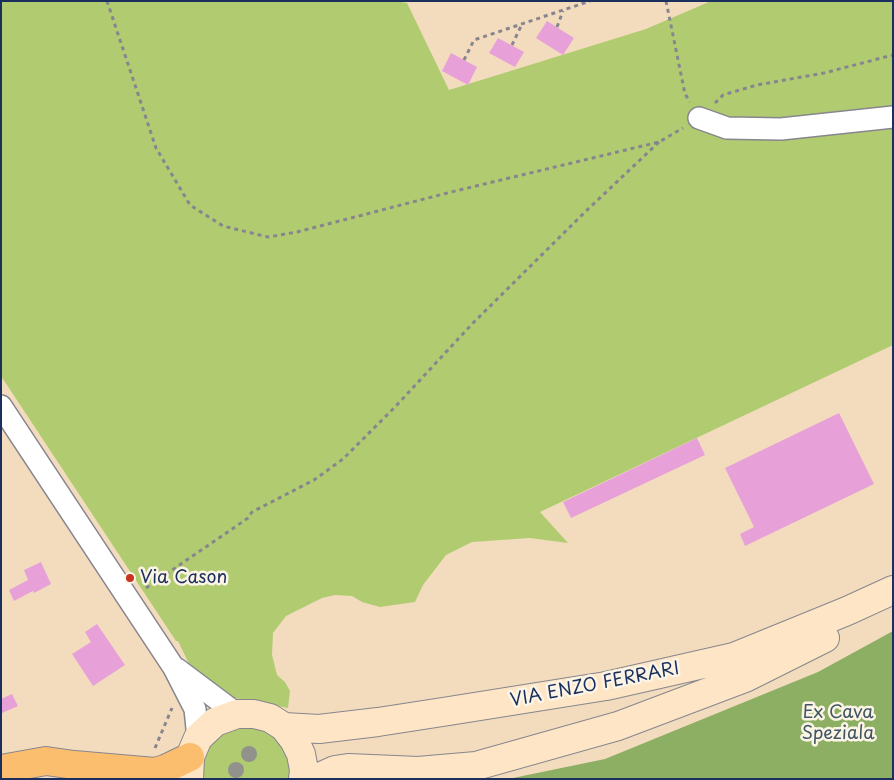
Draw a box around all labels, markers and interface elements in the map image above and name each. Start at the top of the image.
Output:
place label: Via Cason [140,567,227,589]
marker: Via Cason [124,572,136,584]
street label: VIA ENZO FERRARI [508,658,682,712]
park label: Ex Cava Speziala [801,702,875,744]

